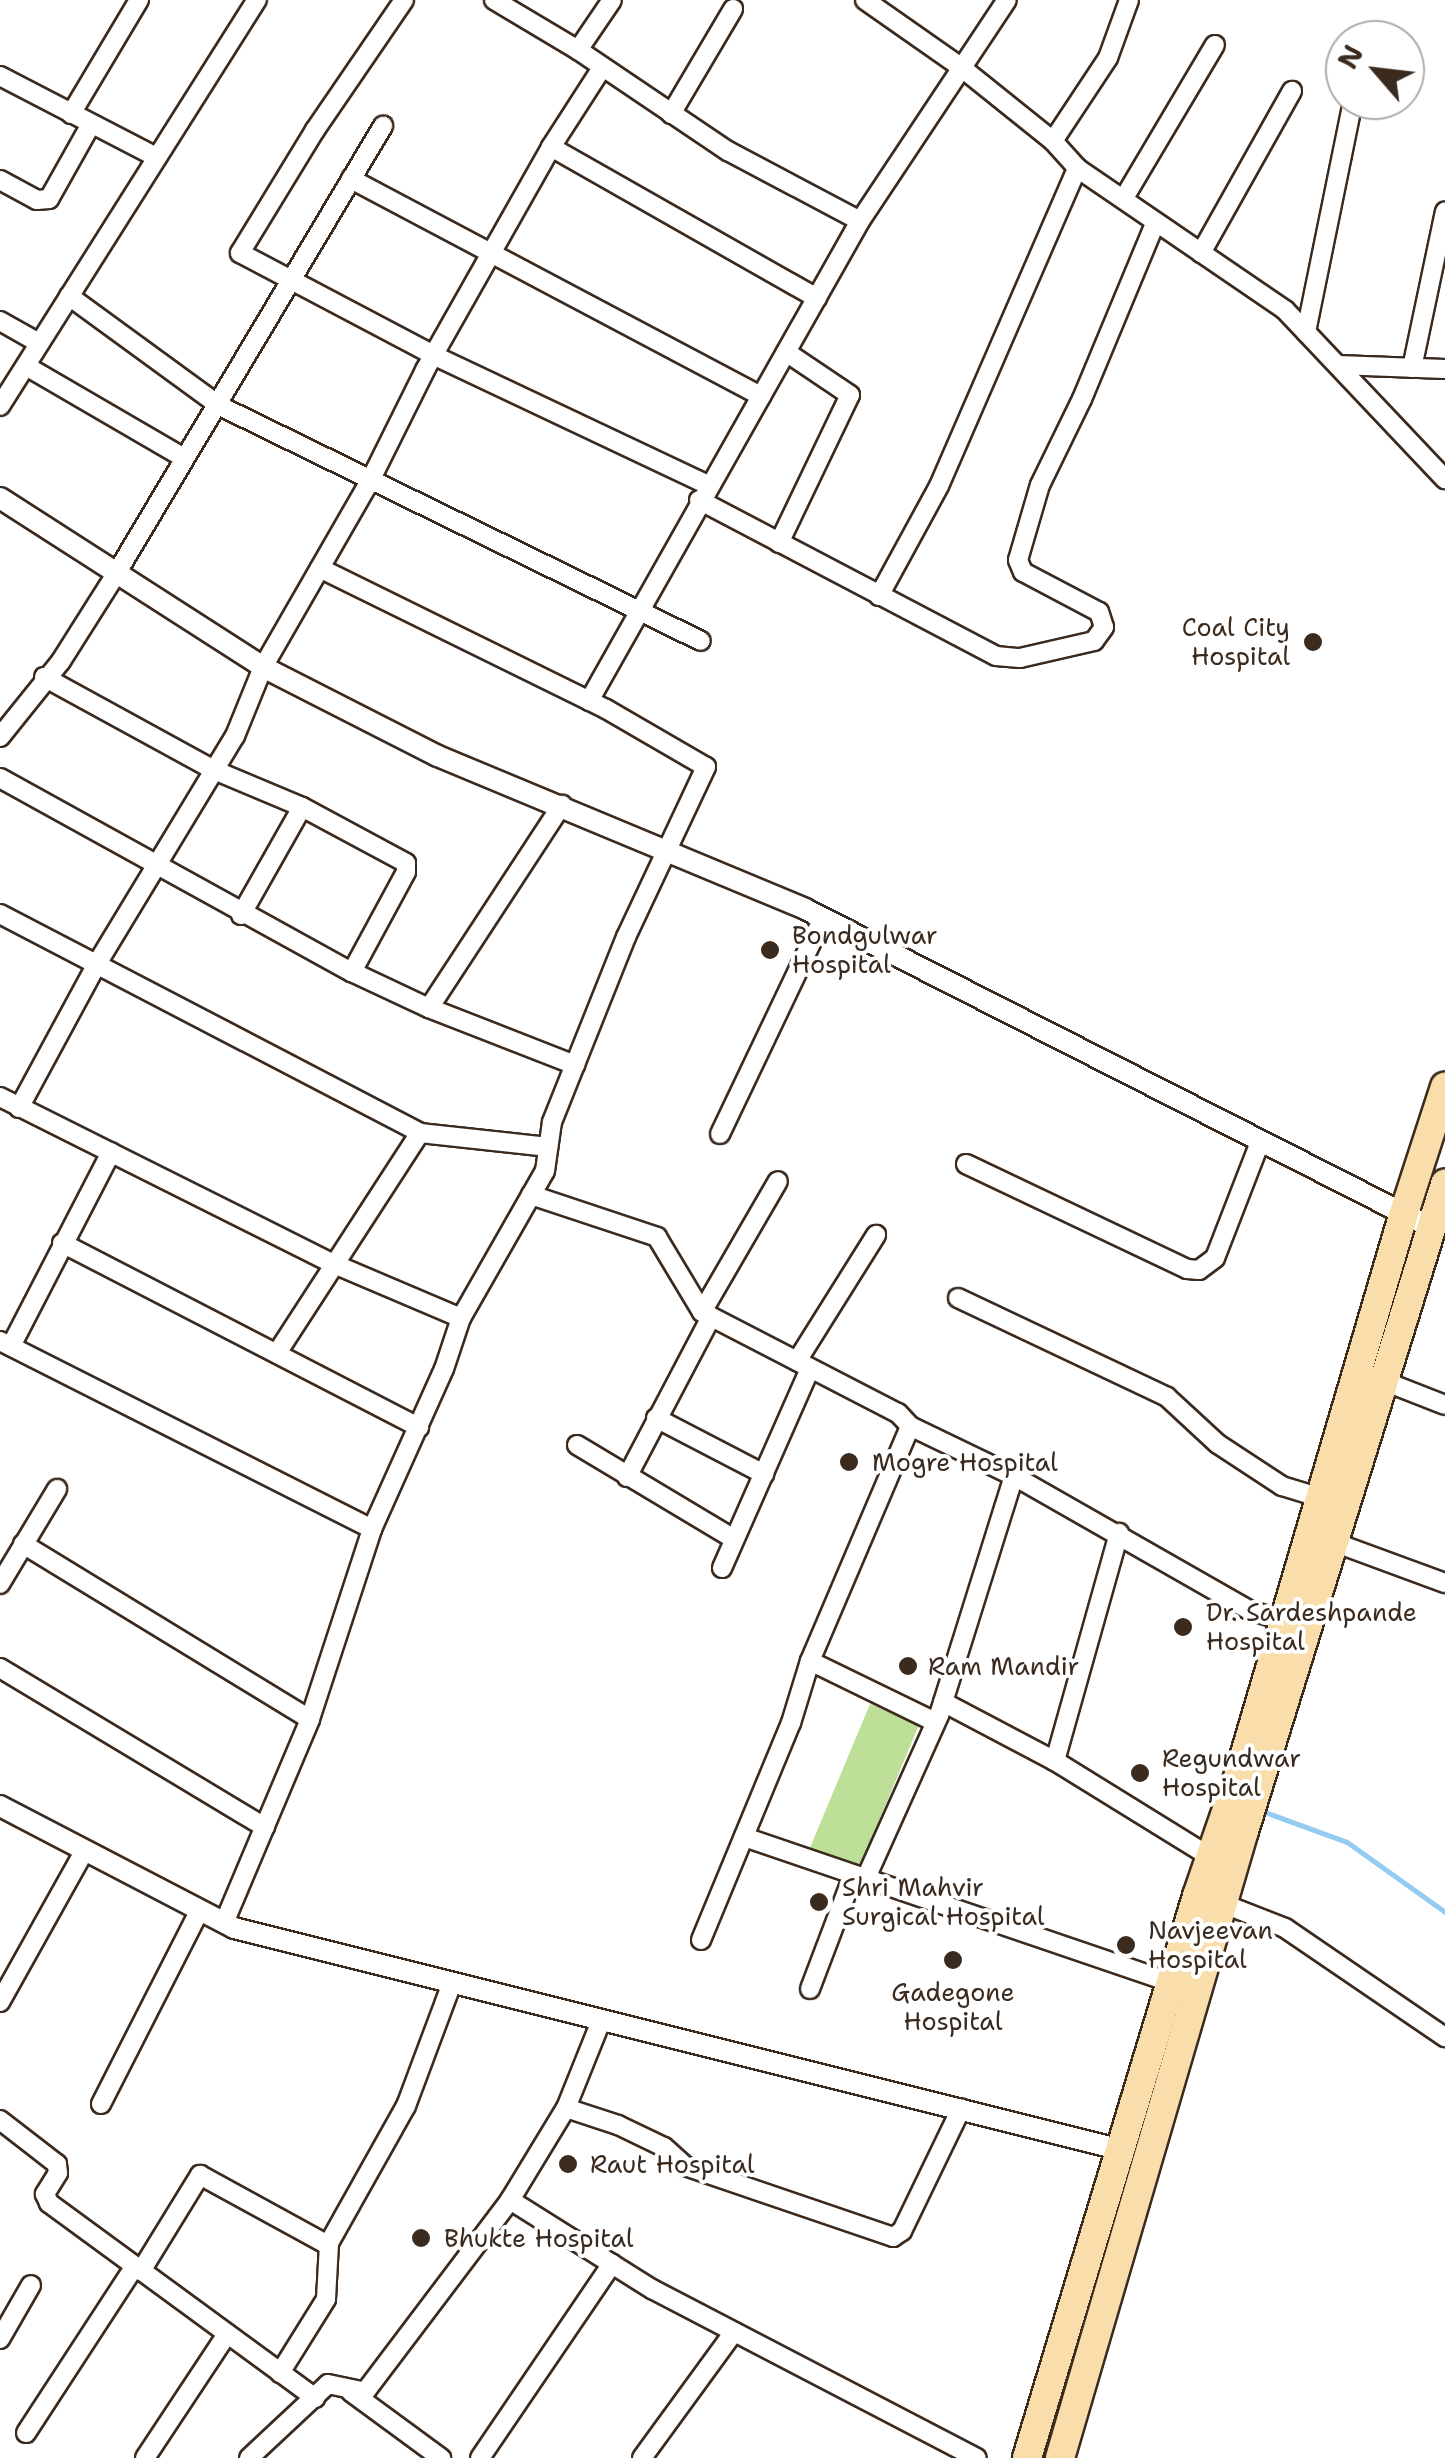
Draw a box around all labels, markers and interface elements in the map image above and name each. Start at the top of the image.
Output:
north arrow [1325,20,1425,120]
text: N [1328,38,1372,76]
place label: Coal City Hospital [1182,613,1290,672]
marker: Coal City Hospital [1300,629,1326,655]
place label: Bondgulwar Hospital [792,921,938,980]
marker: Bondgulwar Hospital [757,937,783,963]
place label: Mogre Hospital [872,1447,1058,1477]
marker: Mogre Hospital [836,1449,862,1475]
place label: Dr. Sardeshpande Hospital [1206,1598,1417,1657]
marker: Dr. Sardeshpande Hospital [1170,1614,1196,1640]
place label: Ram Mandir [928,1651,1079,1681]
marker: Ram Mandir [897,1655,919,1677]
place label: Regundwar Hospital [1162,1744,1301,1803]
marker: Regundwar Hospital [1127,1760,1153,1786]
place label: Shri Mahvir Surgical Hospital [842,1873,1045,1932]
marker: Shri Mahvir Surgical Hospital [806,1889,832,1915]
place label: Navjeevan Hospital [1148,1916,1273,1975]
marker: Navjeevan Hospital [1113,1932,1139,1958]
marker: Gadegone Hospital [940,1947,966,1973]
place label: Gadegone Hospital [891,1978,1015,2037]
place label: Raut Hospital [590,2149,755,2179]
marker: Raut Hospital [555,2151,581,2177]
place label: Bhukte Hospital [444,2223,634,2253]
marker: Bhukte Hospital [408,2225,434,2251]

